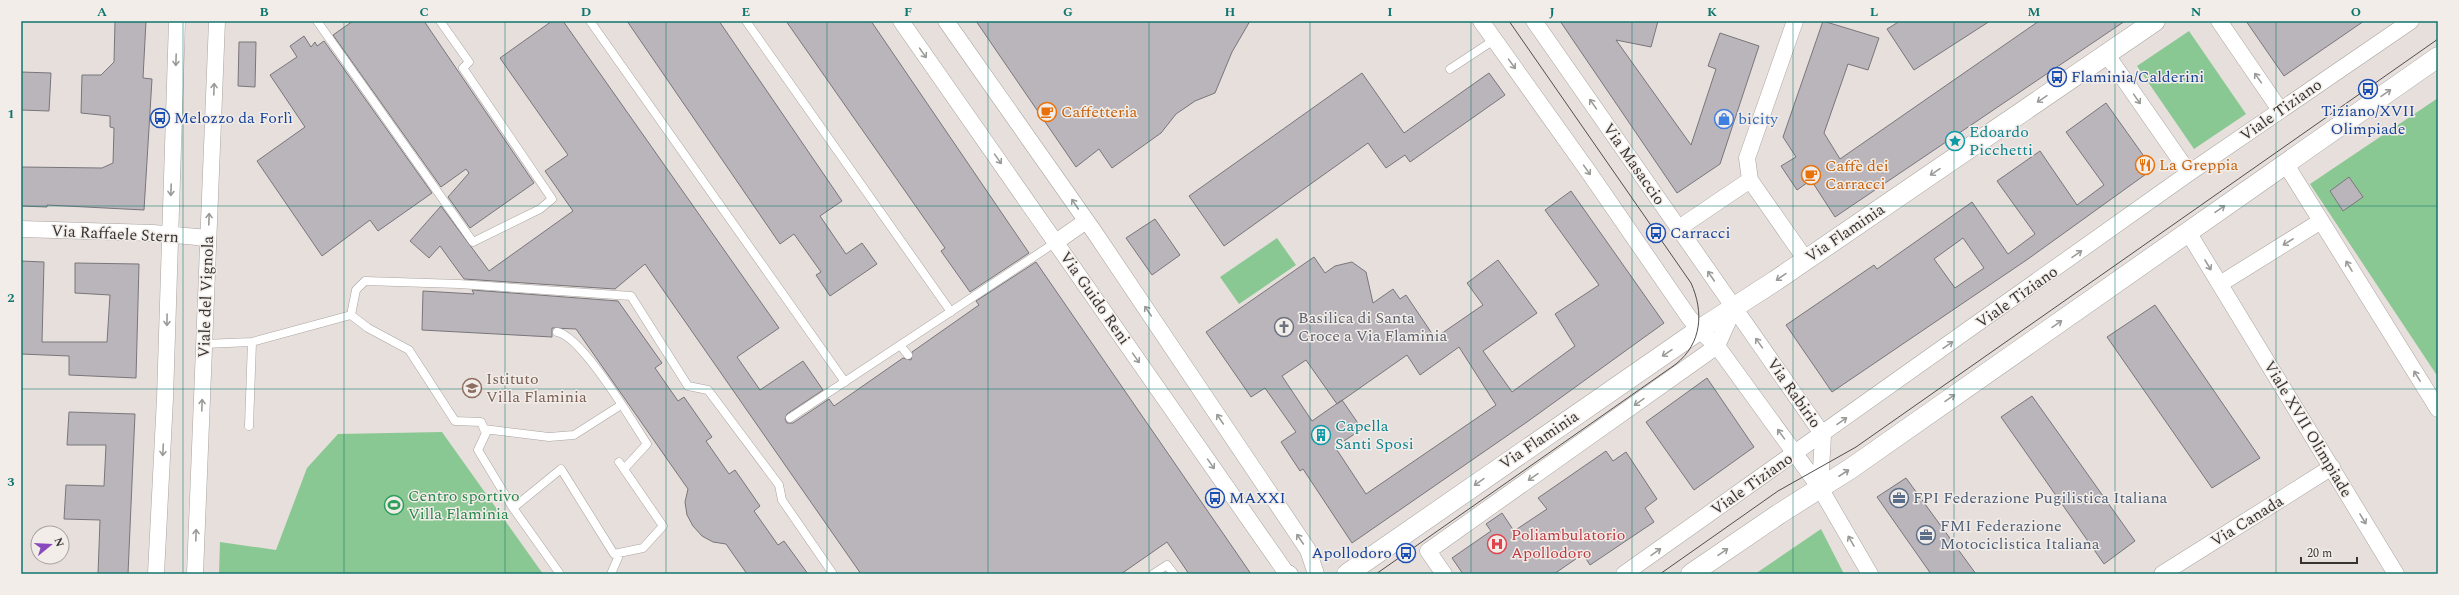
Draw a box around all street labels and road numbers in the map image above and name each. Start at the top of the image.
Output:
street label: Viale Tiziano [2235,73,2327,147]
street label: Via Masaccio [1597,118,1671,210]
street label: Via Flaminia [1800,197,1890,269]
street label: Via Raffaele Stern [51,219,179,249]
street label: Viale del Vignola [192,235,220,359]
street label: Via Guido Reni [1054,246,1136,350]
street label: Viale Tiziano [1971,260,2063,334]
street label: Via Rabirio [1761,353,1827,433]
street label: Viale XVII Olimpiade [2258,356,2358,502]
street label: Via Flaminia [1494,404,1584,476]
street label: Viale Tiziano [1706,447,1798,521]
street label: Via Canada [2206,489,2288,553]

